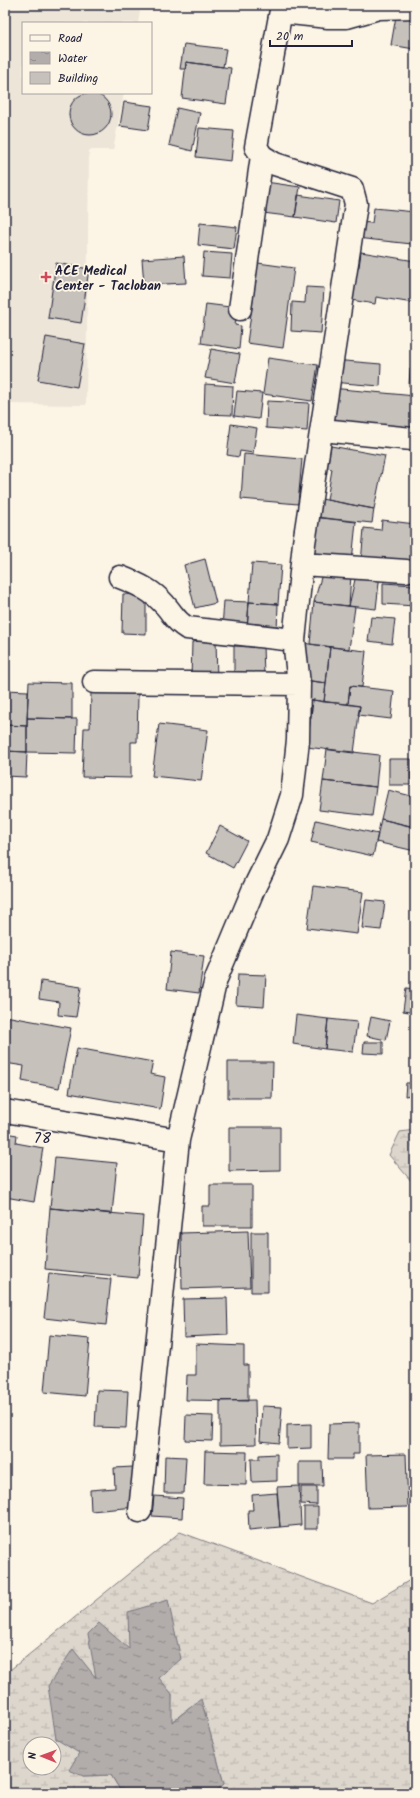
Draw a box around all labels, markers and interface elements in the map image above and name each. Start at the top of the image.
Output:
legend [22,22,152,94]
scale bar [270,22,352,48]
text: 20 m [276,27,304,46]
text: Road [58,29,83,48]
text: Water [58,49,88,68]
text: Building [58,69,98,88]
place label: ACE Medical Center - Tacloban [55,261,161,297]
marker: ACE Medical Center - Tacloban [40,271,52,283]
district label: 78 [34,1127,52,1151]
north arrow [22,1736,62,1776]
text: N [24,1752,42,1759]

